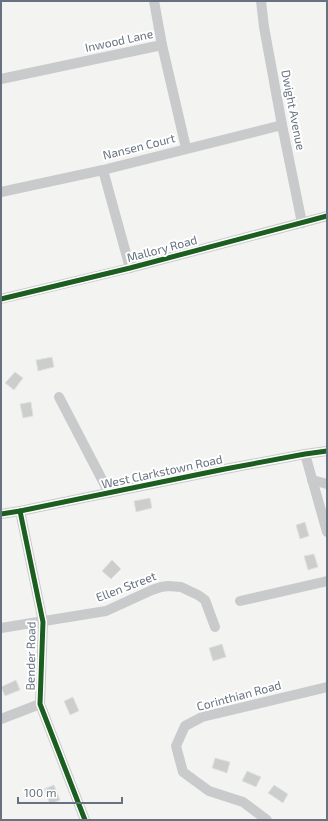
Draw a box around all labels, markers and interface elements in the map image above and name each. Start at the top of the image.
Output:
street label: Inwood Lane [83,26,154,54]
street label: Dwight Avenue [279,68,309,151]
street label: Nansen Court [101,130,177,162]
street label: Mallory Road [125,232,198,264]
street label: West Clarkstown Road [100,451,224,491]
street label: Ellen Street [94,568,158,604]
street label: Bender Road [22,621,38,691]
street label: Corinthian Road [195,677,282,713]
scale bar [18,779,122,805]
text: 100 m [24,785,56,799]

